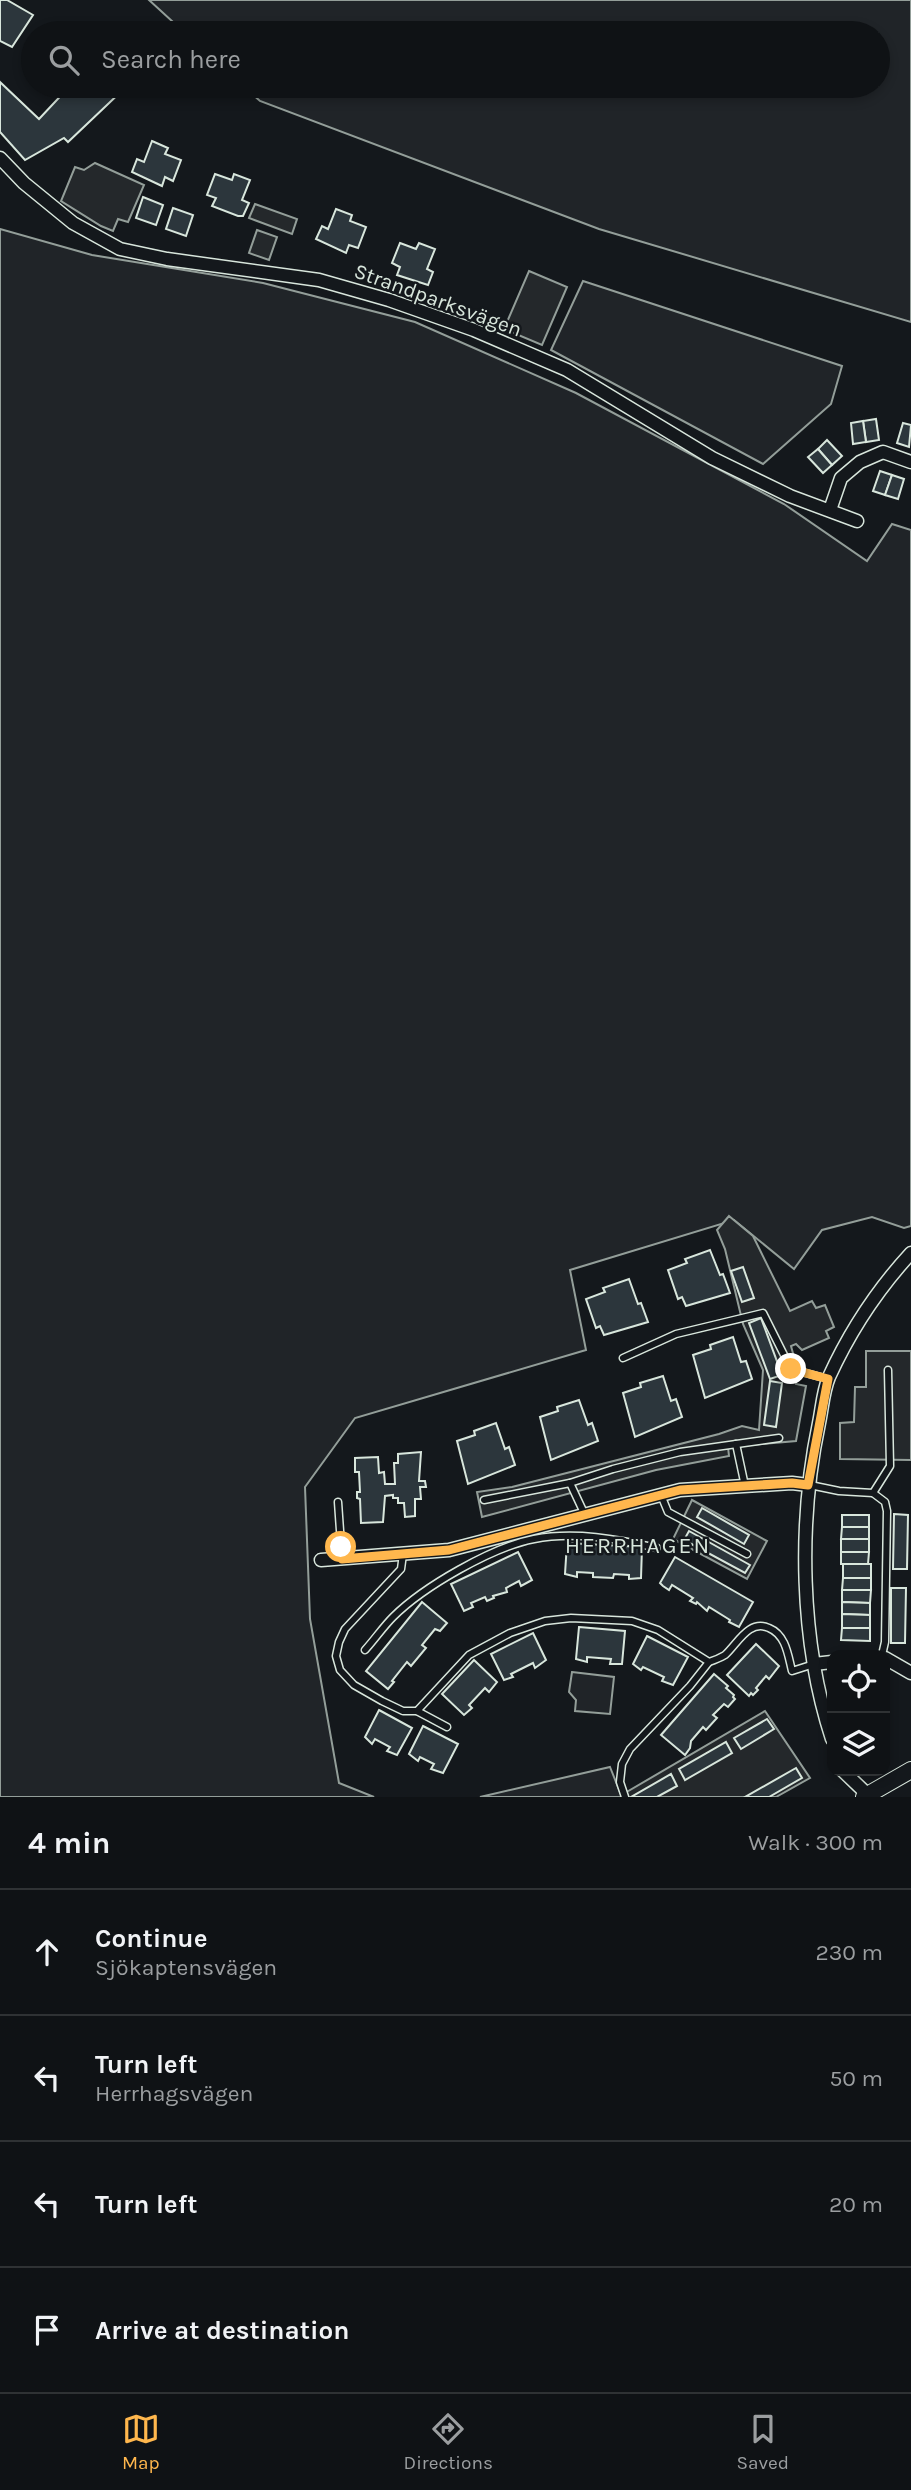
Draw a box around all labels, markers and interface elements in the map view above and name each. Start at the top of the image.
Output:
search box [21,21,890,98]
icon: search [45,41,83,79]
text: Search here [101,44,241,75]
street label: Strandparksvägen [351,259,525,341]
route end [775,1353,806,1384]
route start [325,1531,356,1562]
district label: HERRHAGEN [565,1532,711,1559]
map controls [827,1650,890,1776]
button: locate [827,1650,890,1713]
button: layers [827,1713,890,1776]
text: 4 min [28,1825,110,1861]
text: Walk · 300 m [748,1829,883,1856]
text: Continue [95,1923,207,1954]
icon: ahead [28,1933,66,1971]
text: 230 m [815,1939,883,1966]
text: Sjökaptensvägen [95,1954,277,1981]
text: Turn left [95,2049,197,2080]
icon: left [28,2059,66,2097]
text: 50 m [829,2065,883,2092]
text: Herrhagsvägen [95,2080,253,2107]
icon: left [28,2185,66,2223]
text: Turn left [95,2189,197,2220]
text: 20 m [829,2191,883,2218]
icon: arrive [28,2311,66,2349]
text: Arrive at destination [95,2315,349,2346]
tab: Map [122,2410,160,2474]
tab: Directions [404,2410,493,2474]
tab: Saved [737,2410,789,2474]

